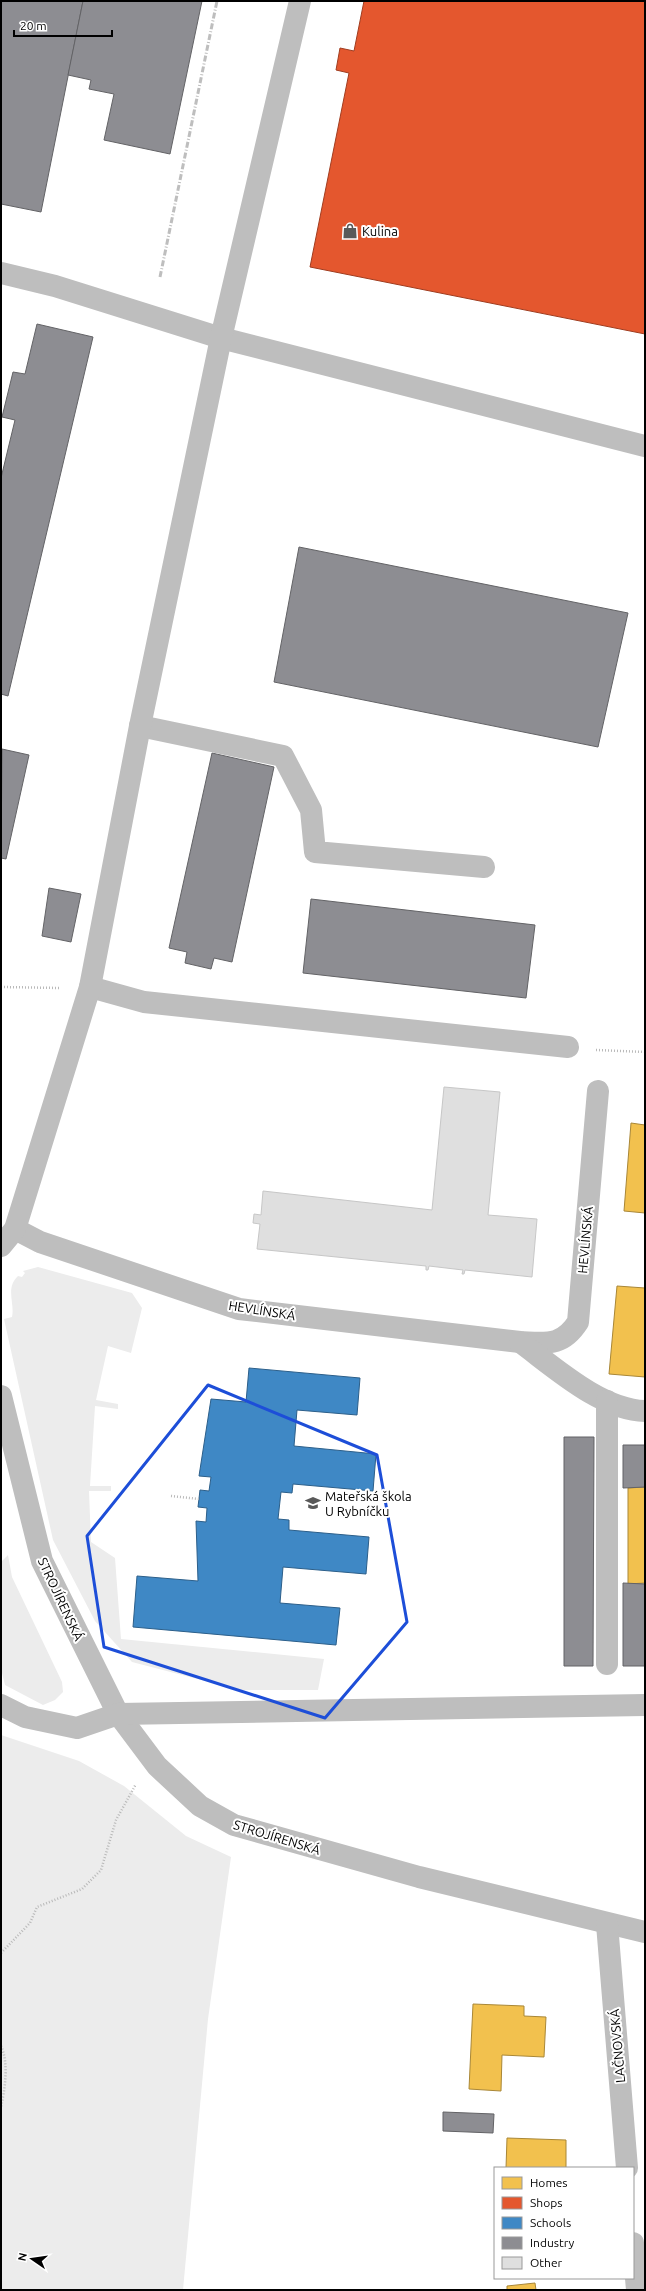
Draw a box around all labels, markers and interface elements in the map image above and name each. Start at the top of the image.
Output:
scale bar [14,12,112,38]
text: 20 m [20,19,47,32]
shop icon: Kulina [341,222,359,240]
place label: Kulina [362,224,398,238]
street label: HEVLÍNSKÁ [574,1205,595,1274]
street label: HEVLÍNSKÁ [228,1297,297,1322]
place label: Mateřská škola U Rybníčku [325,1489,412,1518]
school or university icon: Mateřská škola U Rybníčku [304,1494,322,1512]
street label: STROJÍRENSKÁ [36,1555,88,1643]
street label: STROJÍRENSKÁ [232,1816,323,1857]
street label: LAČNOVSKÁ [606,2008,627,2084]
legend [494,2167,634,2279]
text: Homes [530,2176,568,2189]
text: Shops [530,2196,562,2209]
text: Schools [530,2216,571,2229]
text: Industry [530,2236,575,2249]
north arrow [12,2239,52,2279]
text: N [15,2251,29,2262]
text: Other [530,2256,563,2269]

